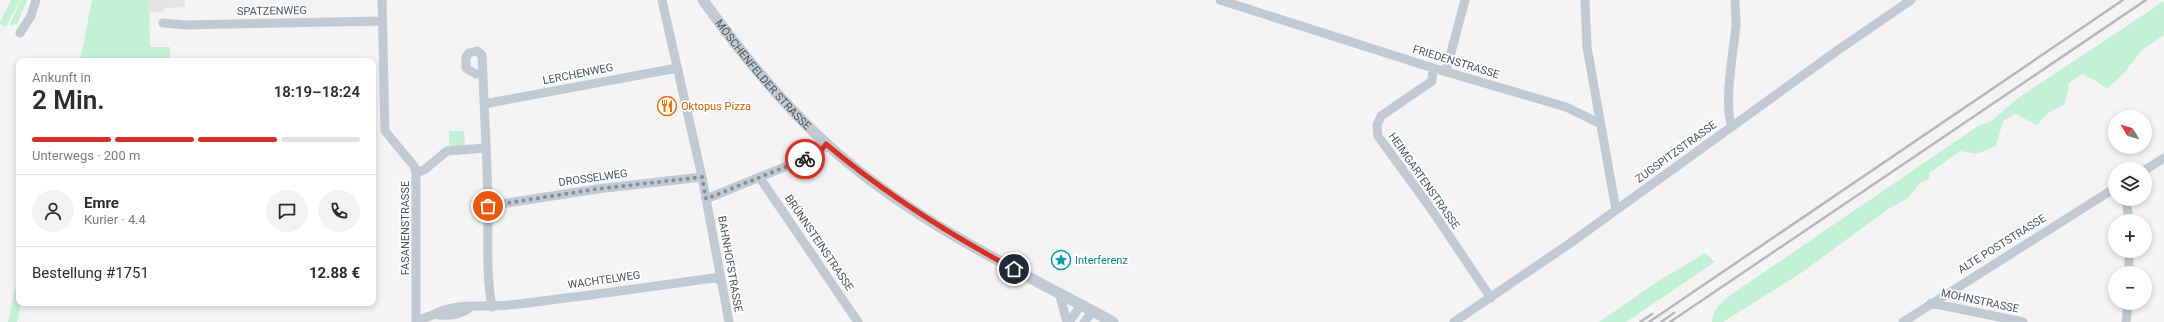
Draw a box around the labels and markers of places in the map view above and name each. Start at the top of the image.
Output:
restaurant icon: Oktopus Pizza [656,95,678,117]
place label: Oktopus Pizza [681,100,751,113]
pin [471,189,505,223]
place icon: Interferenz [1050,249,1072,271]
pin [997,252,1031,286]
place label: Interferenz [1075,254,1128,267]

